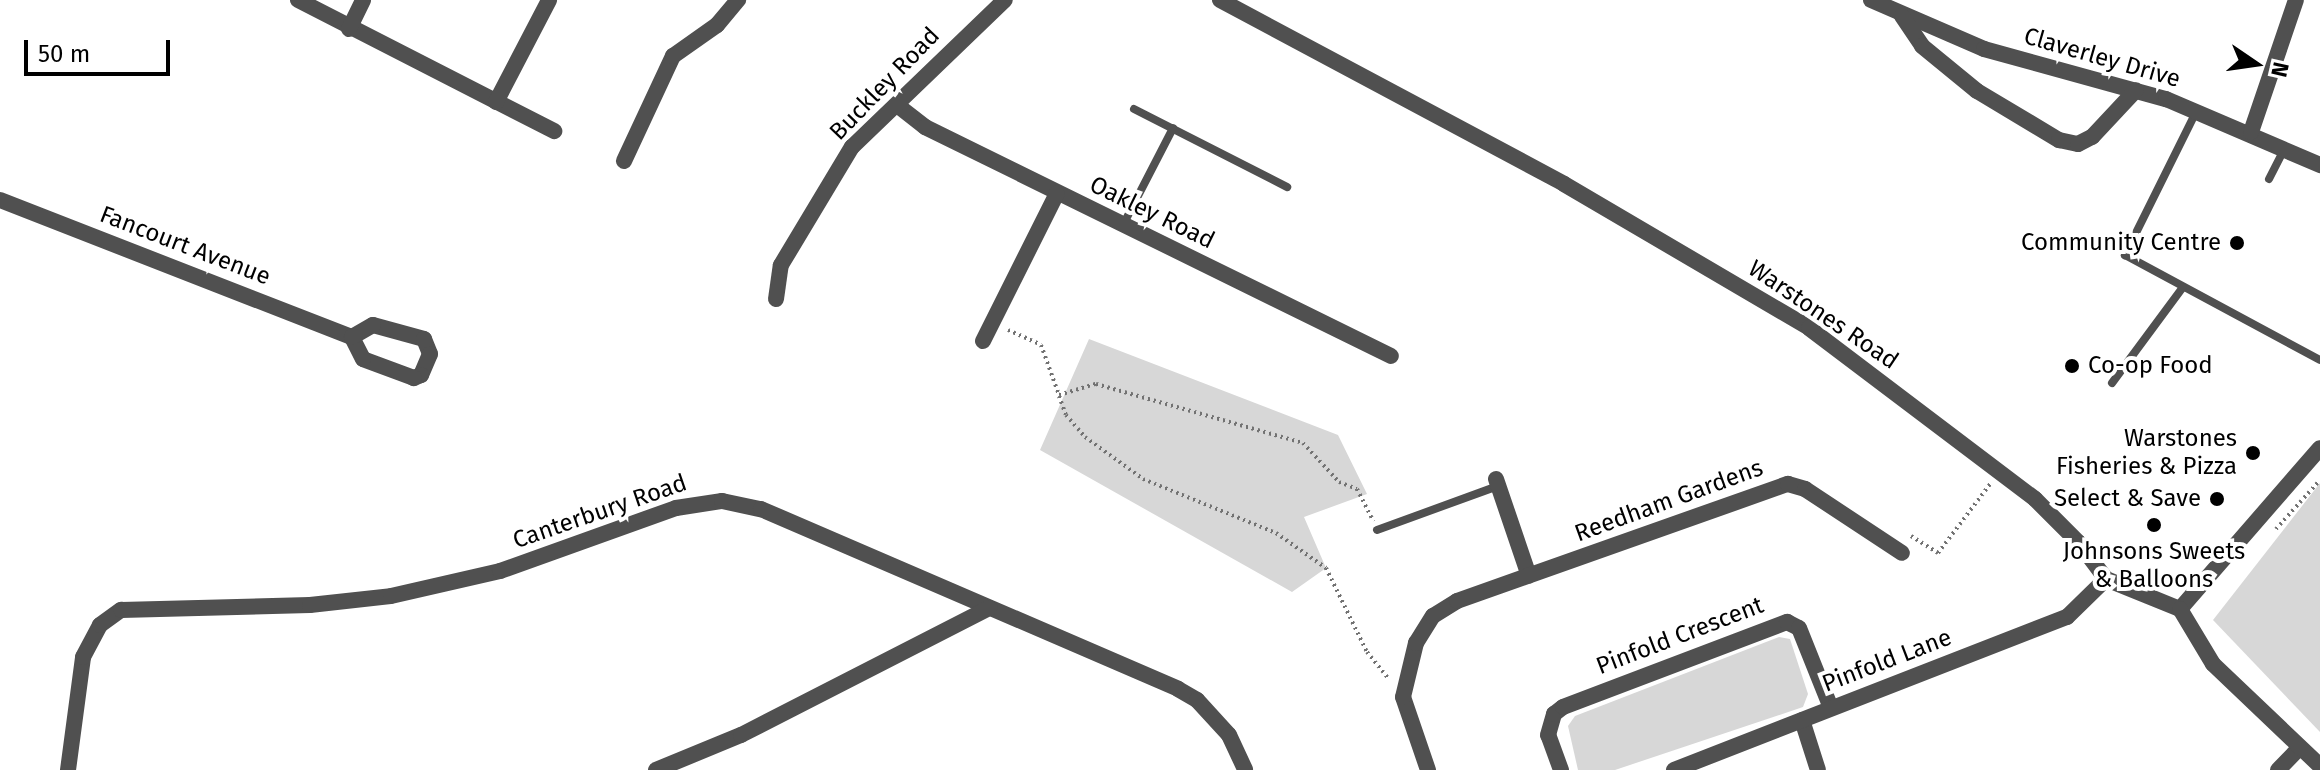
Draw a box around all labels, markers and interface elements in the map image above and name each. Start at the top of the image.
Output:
street label: Buckley Road [824,22,946,146]
street label: Claverley Drive [2021,22,2183,94]
scale bar [28,24,174,74]
north arrow [2216,24,2296,104]
text: 50 m [38,40,90,68]
text: N [2265,59,2295,80]
street label: Oakley Road [1085,170,1219,256]
street label: Fancourt Avenue [96,200,274,292]
place label: Community Centre [2021,229,2221,257]
marker: Community Centre [2228,234,2246,252]
street label: Warstones Road [1743,254,1903,376]
place label: Co-op Food [2088,352,2213,380]
marker: Co-op Food [2063,357,2081,375]
place label: Warstones Fisheries & Pizza [2056,425,2237,481]
marker: Warstones Fisheries & Pizza [2244,444,2262,462]
street label: Reedham Gardens [1571,454,1767,548]
street label: Canterbury Road [509,469,691,555]
place label: Select & Save [2054,485,2201,513]
marker: Select & Save [2208,490,2226,508]
marker: Johnsons Sweets & Balloons [2145,516,2163,534]
place label: Johnsons Sweets & Balloons [2063,538,2245,594]
street label: Pinfold Crescent [1592,591,1768,681]
street label: Pinfold Lane [1818,623,1956,699]

